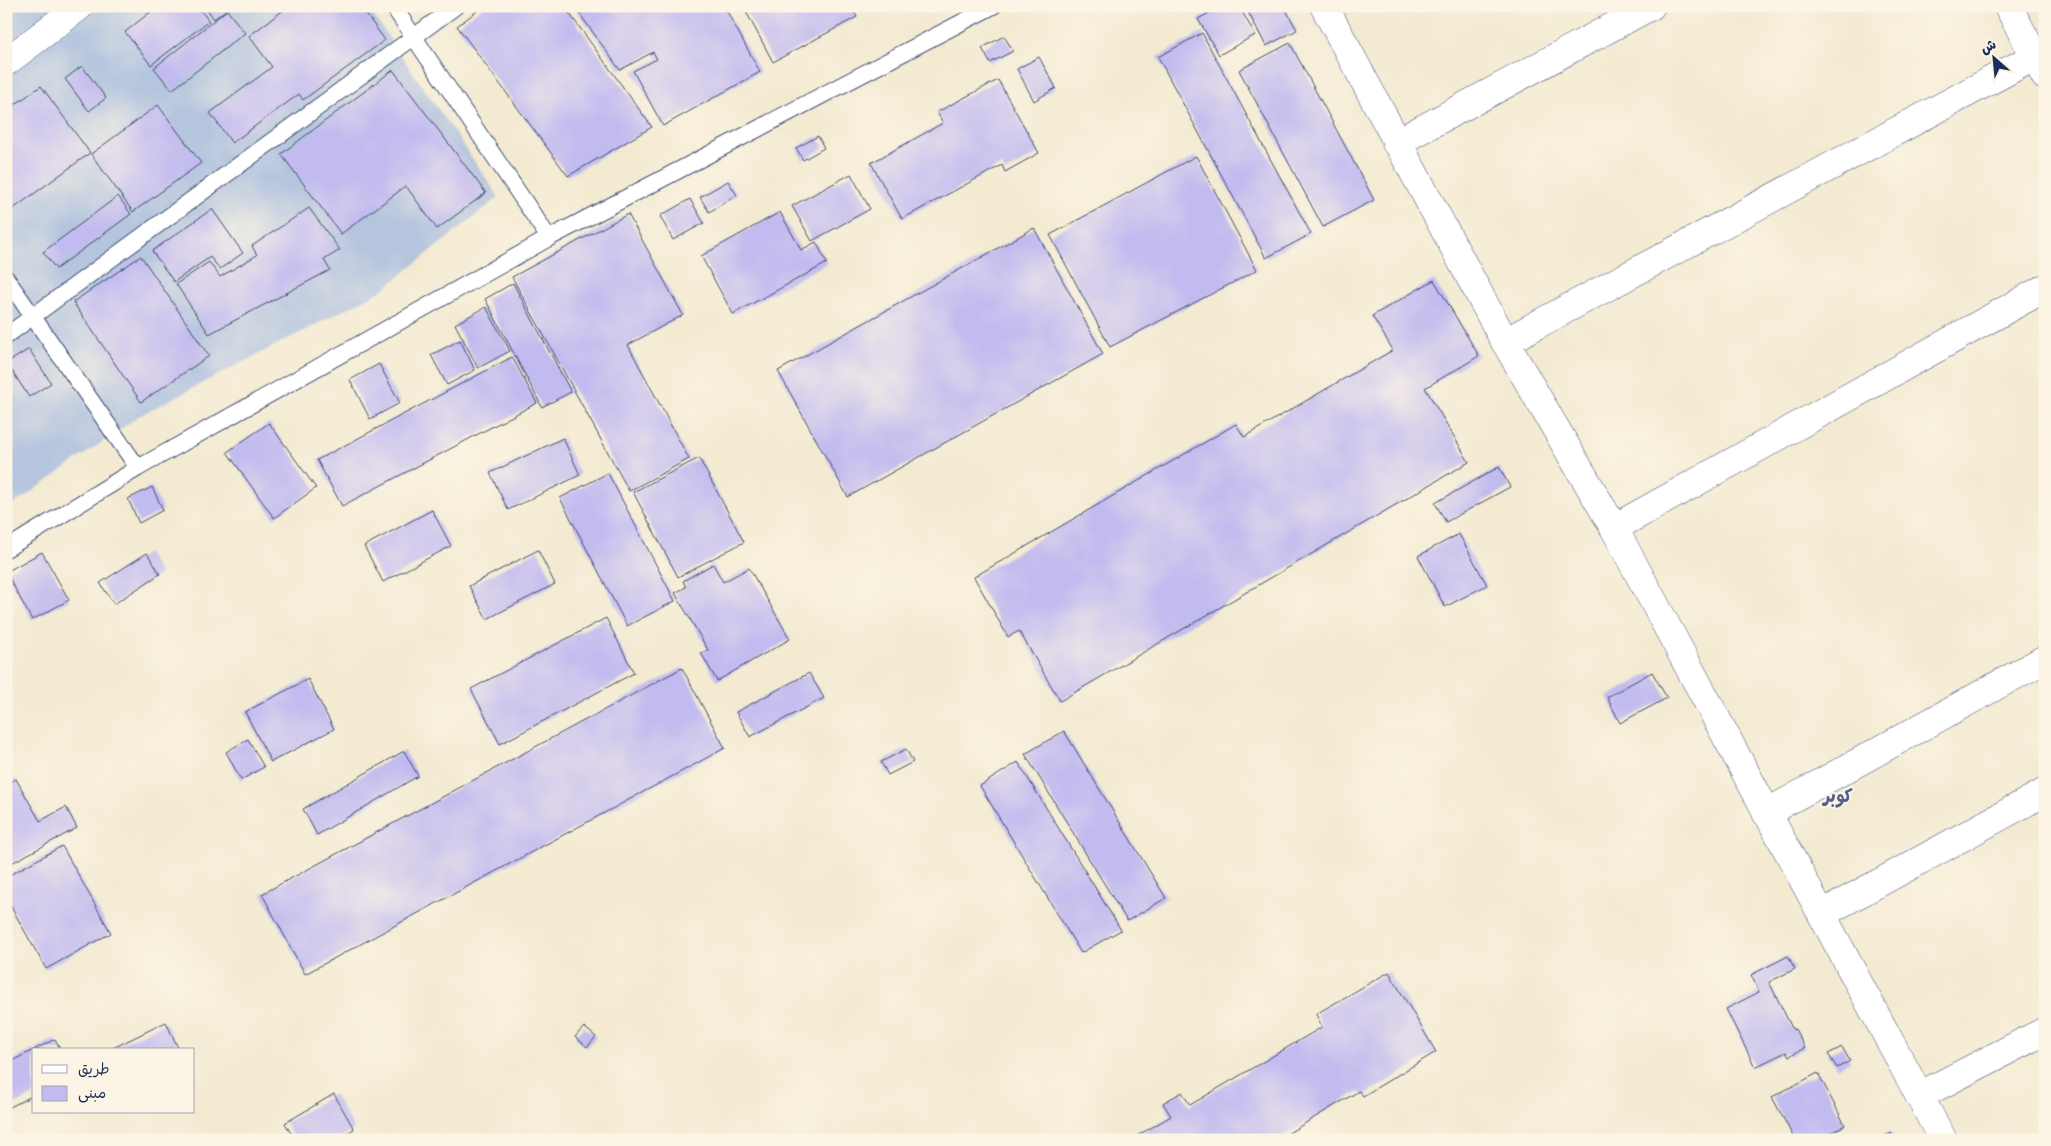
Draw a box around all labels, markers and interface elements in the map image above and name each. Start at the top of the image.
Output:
north arrow [1968,32,2018,82]
text: ش [1978,36,2000,59]
district label: كوبر [1821,785,1853,809]
legend [32,1048,195,1114]
text: طريق [78,1060,110,1080]
text: مبنى [78,1084,106,1104]

